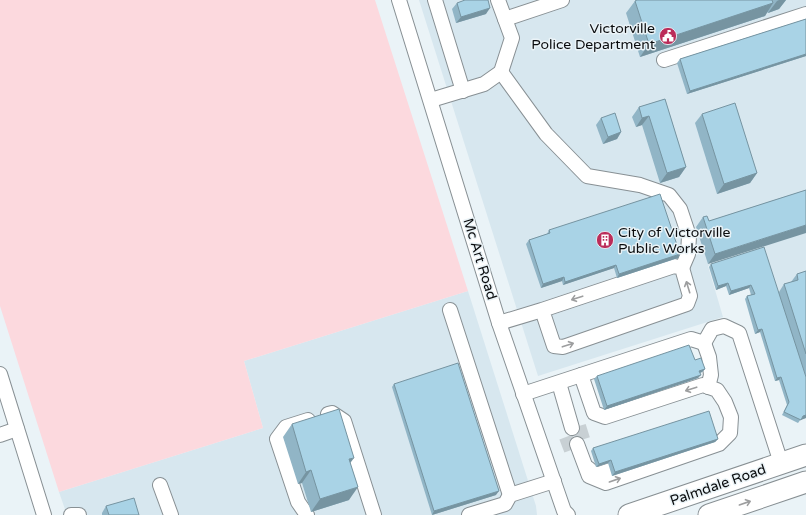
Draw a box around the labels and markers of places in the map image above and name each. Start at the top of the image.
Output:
place label: Victorville Police Department [531,20,656,53]
public building icon: Victorville Police Department [658,26,678,46]
place label: City of Victorville Public Works [618,224,731,257]
building icon: City of Victorville Public Works [595,230,615,250]

